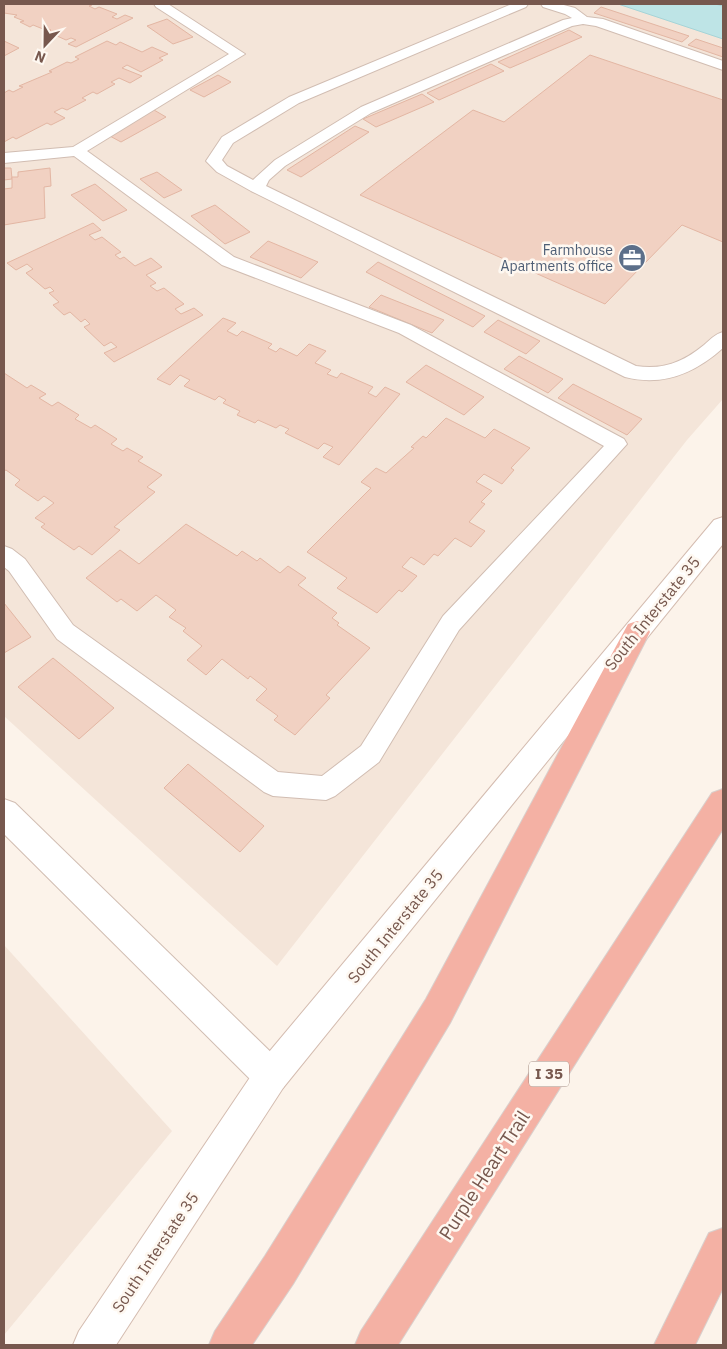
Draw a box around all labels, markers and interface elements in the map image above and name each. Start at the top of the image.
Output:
north arrow [20,20,70,70]
text: N [32,47,48,67]
place label: Farmhouse Apartments office [501,241,613,275]
office icon: Farmhouse Apartments office [617,243,647,273]
street label: South Interstate 35 [600,552,704,674]
street label: South Interstate 35 [343,865,447,987]
road number: I 35 [529,1062,569,1086]
street label: Purple Heart Trail [433,1106,535,1244]
street label: South Interstate 35 [107,1188,203,1316]

